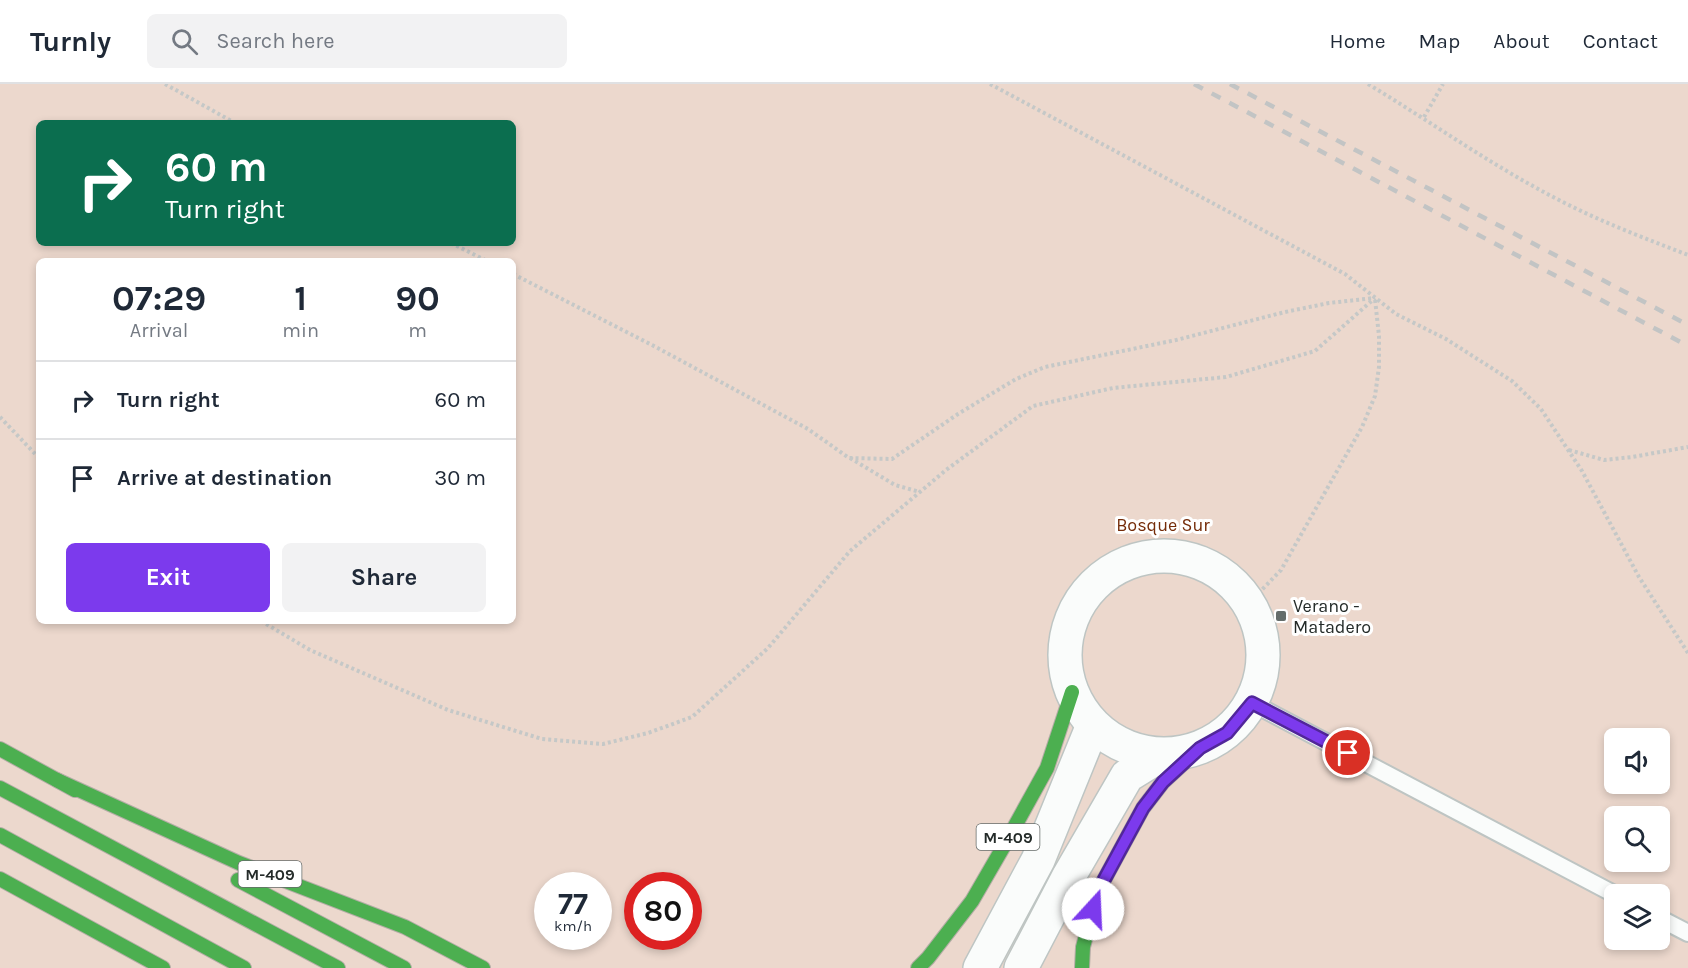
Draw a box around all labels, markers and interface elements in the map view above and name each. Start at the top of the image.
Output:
search box [147,14,567,68]
text: Turnly [30,25,111,58]
icon: search [168,25,201,58]
text: Search here [216,28,335,54]
text: Home [1330,29,1386,53]
text: Map [1419,29,1460,53]
text: About [1493,29,1550,53]
text: Contact [1583,29,1658,53]
text: 60 m [165,142,268,192]
icon: right [66,144,144,222]
text: Turn right [165,193,285,225]
text: 07:29 [112,277,206,319]
text: 1 [294,277,307,319]
text: 90 [395,277,440,319]
text: Arrival [130,319,188,342]
text: min [282,319,319,342]
text: m [408,319,427,342]
icon: right [66,384,99,417]
text: Turn right [117,387,220,413]
text: 60 m [435,387,486,413]
icon: arrive [66,462,99,495]
text: Arrive at destination [117,465,332,491]
text: 30 m [434,465,486,491]
park label: Bosque Sur [1116,514,1210,536]
button: Exit [66,543,270,612]
button: Share [282,543,486,612]
place label: Verano - Matadero [1293,595,1371,638]
marker: Verano - Matadero [1274,609,1288,623]
pin [1322,727,1373,778]
map controls [1604,728,1670,950]
button: sound [1604,728,1670,794]
icon: arrive [1331,736,1364,769]
button: search [1604,806,1670,872]
road number: M-409 [976,824,1040,850]
road number: M-409 [238,861,302,887]
speed limit sign: 80 [624,872,702,950]
position arrow [1061,877,1125,941]
button: layers [1604,884,1670,950]
text: 77 [558,886,588,922]
text: km/h [554,917,592,935]

